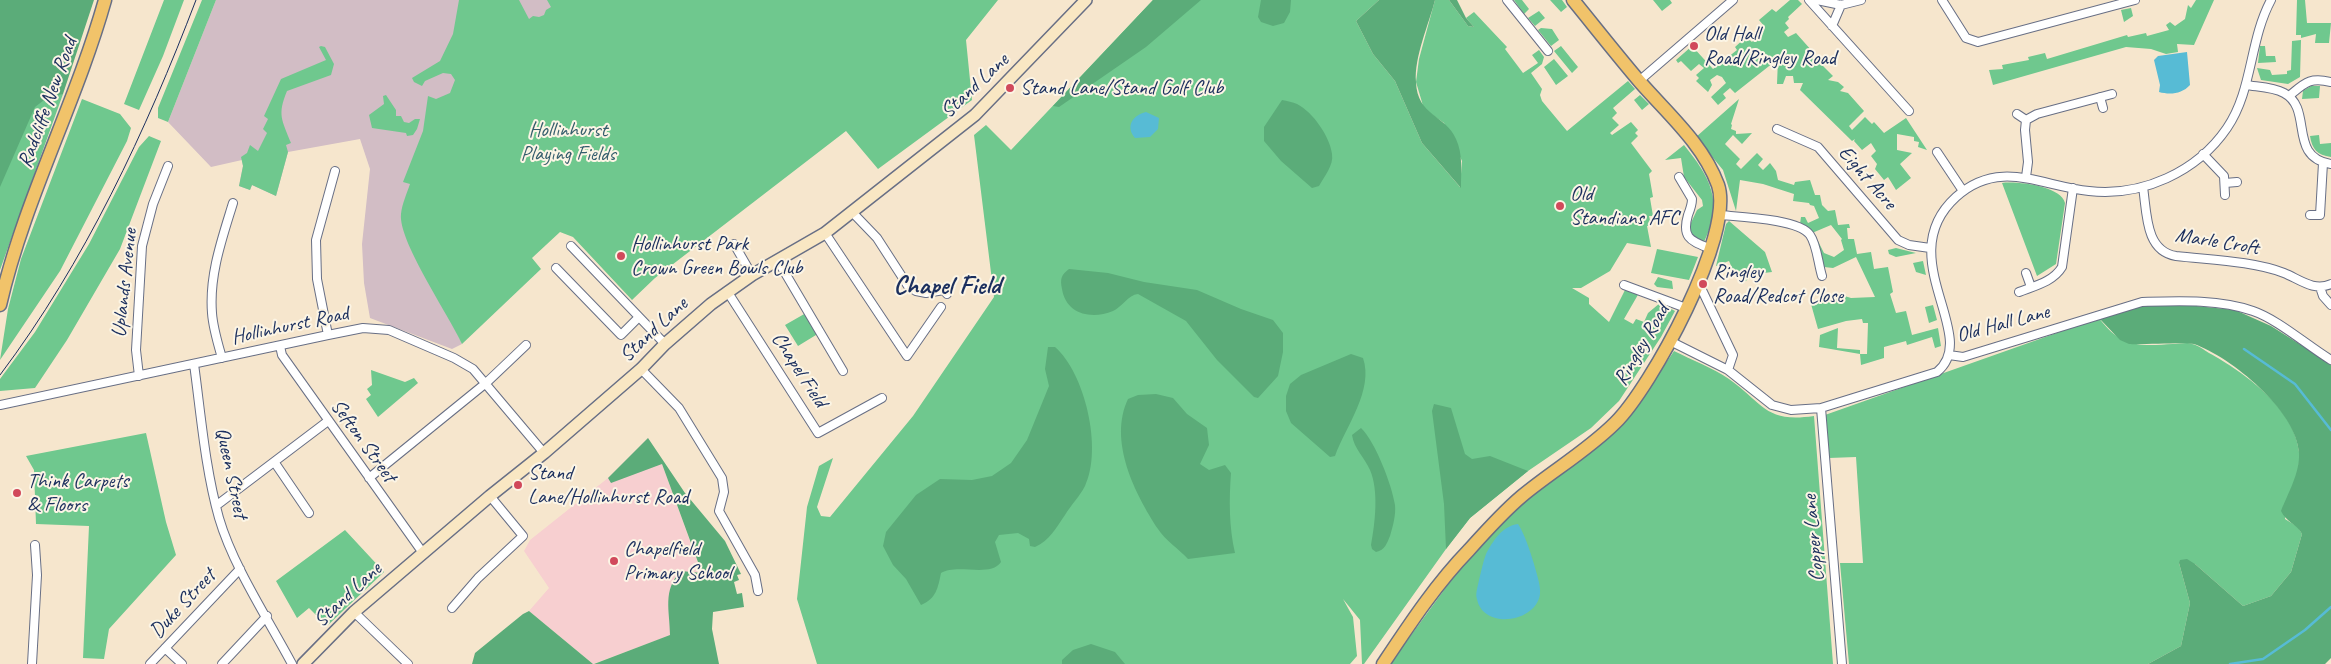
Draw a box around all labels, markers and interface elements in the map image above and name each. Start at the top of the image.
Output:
place label: Old Hall Road/Ringley Road [1704,21,1836,71]
street label: Radcliffe New Road [13,35,83,171]
marker: Old Hall Road/Ringley Road [1688,40,1700,52]
street label: Stand Lane [936,48,1014,124]
place label: Stand Lane/Stand Golf Club [1020,75,1223,101]
marker: Stand Lane/Stand Golf Club [1004,82,1016,94]
park label: Hollinhurst Playing Fields [520,117,616,167]
street label: Eight Acre [1832,141,1902,215]
place label: Old Standians AFC [1570,181,1679,231]
marker: Old Standians AFC [1554,200,1566,212]
street label: Marle Croft [2173,223,2261,261]
street label: Uplands Avenue [107,227,143,339]
place label: Hollinhurst Park Crown Green Bowls Club [631,231,802,281]
marker: Hollinhurst Park Crown Green Bowls Club [615,250,627,262]
place label: Ringley Road/Redcot Close [1713,259,1843,309]
district label: Chapel Field [894,270,1000,302]
marker: Ringley Road/Redcot Close [1697,278,1709,290]
street label: Stand Lane [615,292,693,368]
street label: Old Hall Lane [1954,299,2052,349]
street label: Ringley Road [1609,300,1675,390]
street label: Hollinhurst Road [229,301,351,351]
street label: Chapel Field [765,328,833,412]
street label: Sefton Street [324,395,402,487]
street label: Queen Street [209,425,253,521]
place label: Stand Lane/Hollinhurst Road [528,460,688,510]
place label: Think Carpets & Floors [27,468,128,518]
marker: Stand Lane/Hollinhurst Road [512,479,524,491]
marker: Think Carpets & Floors [11,487,23,499]
street label: Copper Lane [1798,494,1830,582]
place label: Chapelfield Primary School [624,536,732,586]
marker: Chapelfield Primary School [608,555,620,567]
street label: Stand Lane [309,557,387,633]
street label: Duke Street [145,564,221,644]

